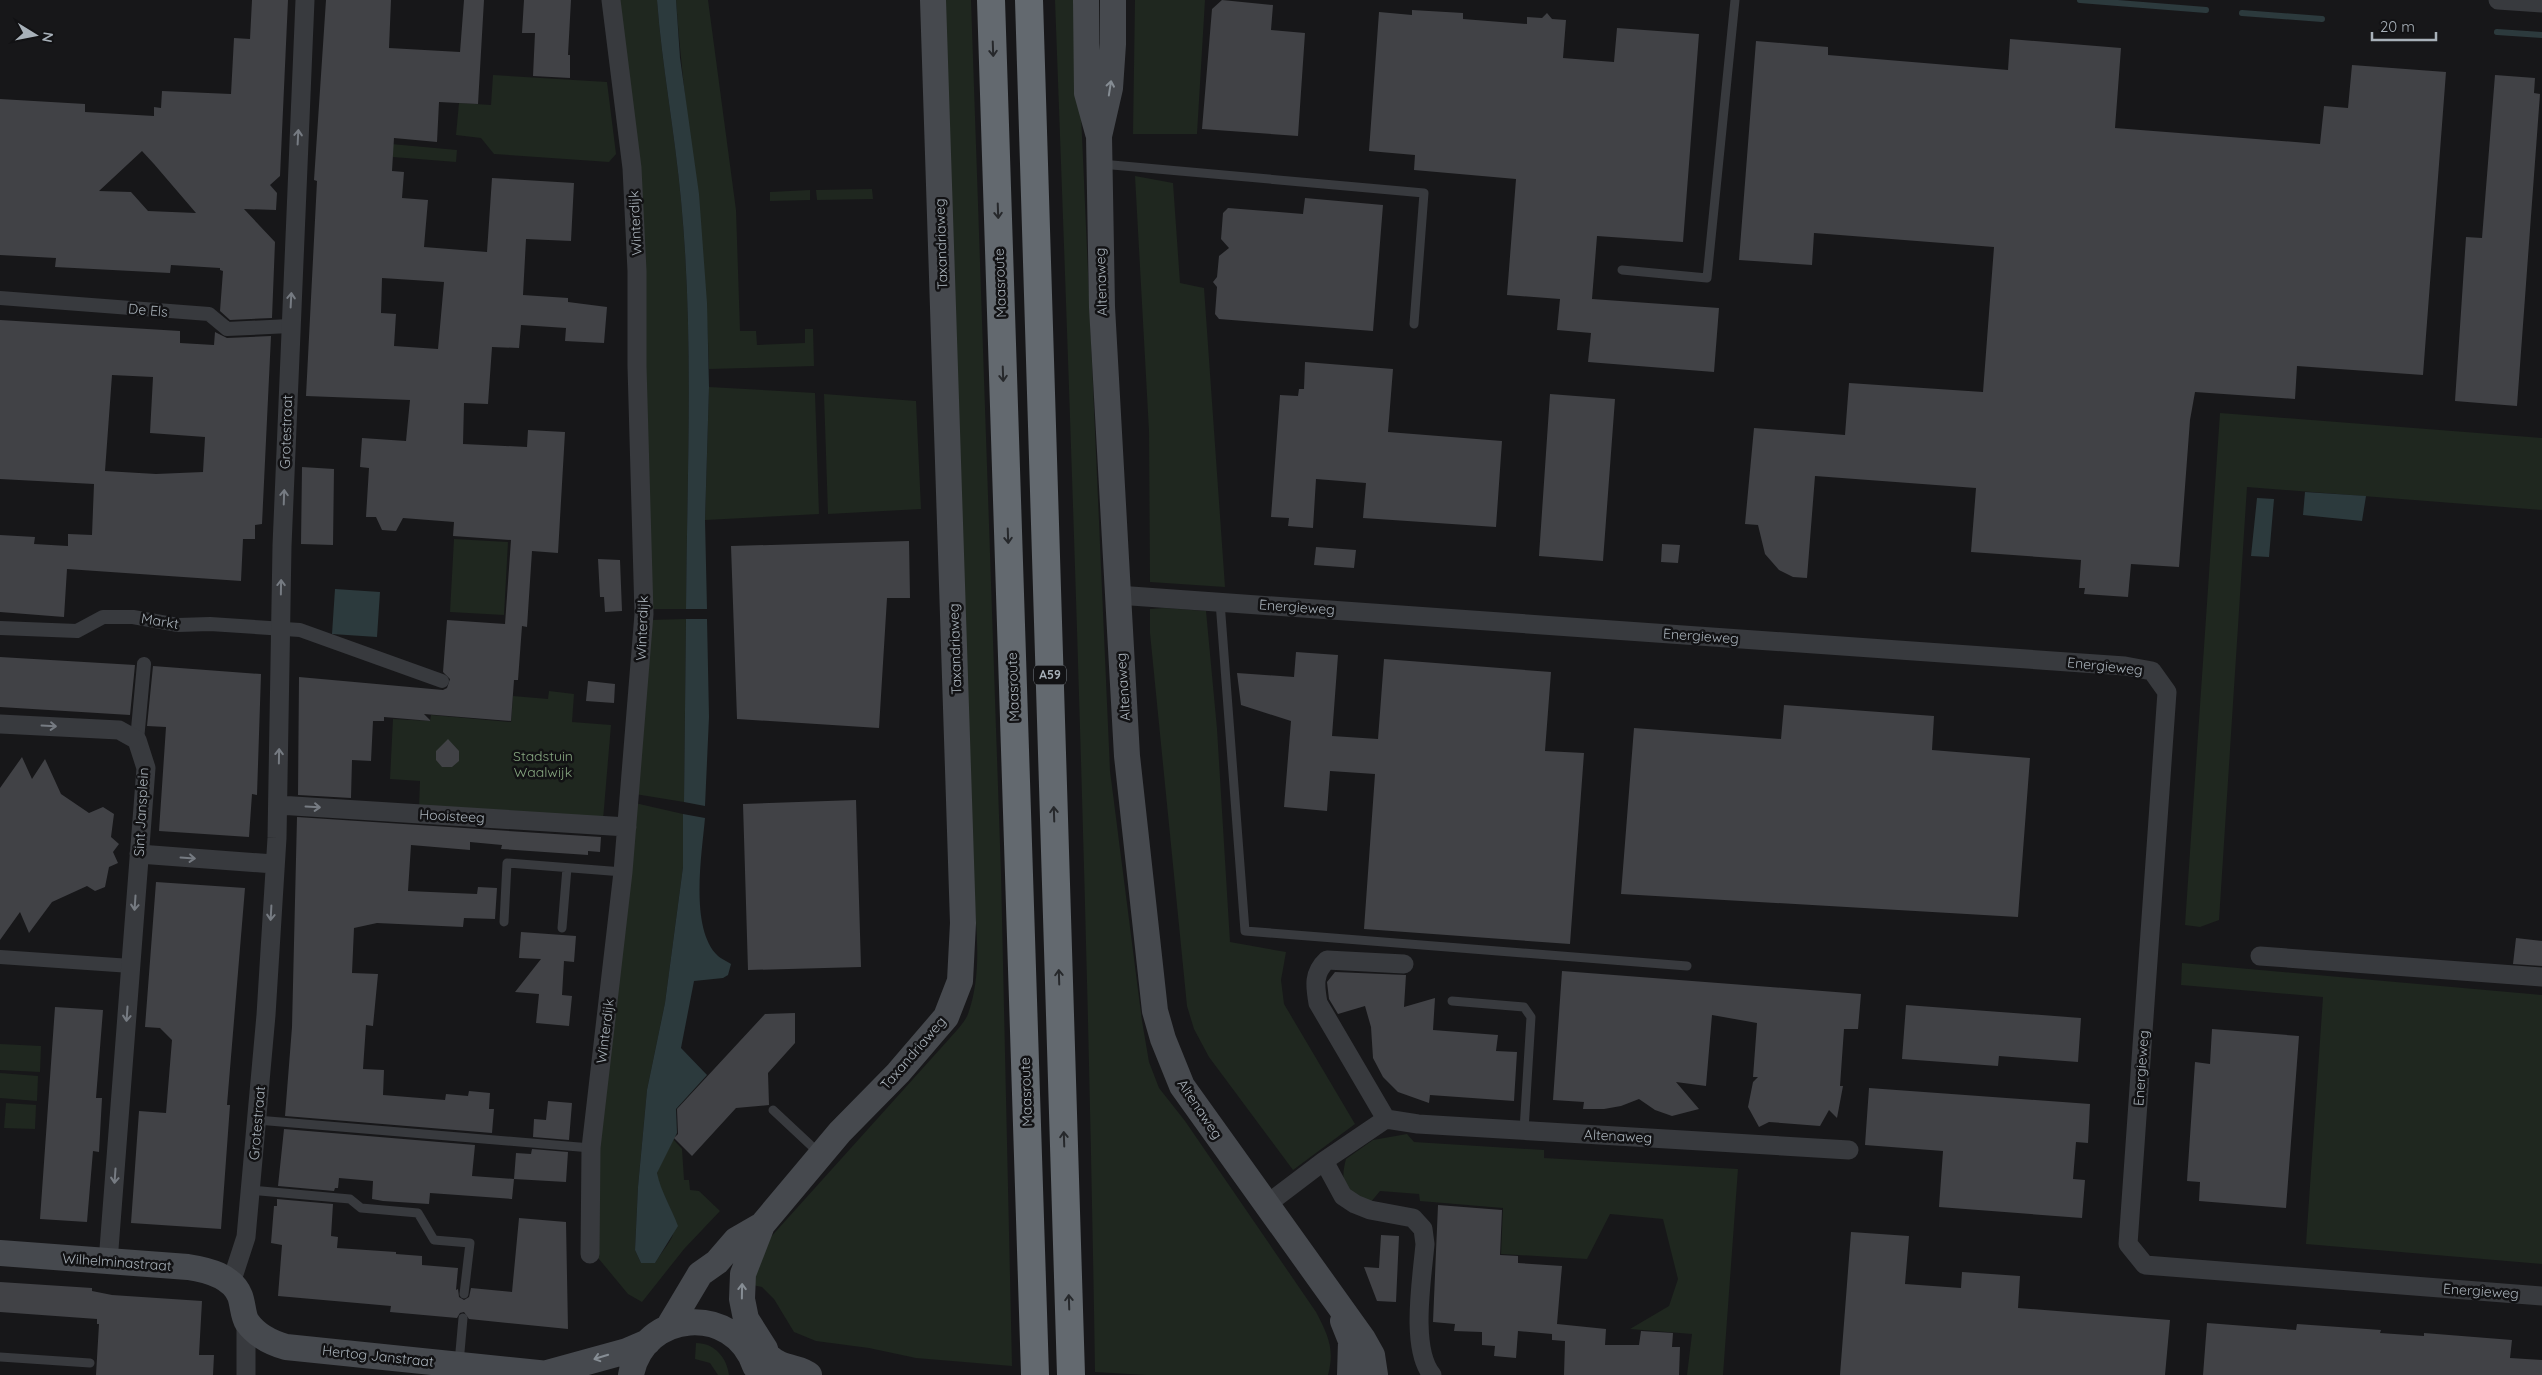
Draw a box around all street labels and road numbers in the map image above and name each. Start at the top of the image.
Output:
street label: Winterdijk [624,190,646,256]
street label: Taxandriaweg [930,198,952,290]
street label: Altenaweg [1091,247,1111,317]
street label: Maasroute [990,248,1010,318]
street label: De Els [127,299,169,321]
street label: Grotestraat [276,394,296,469]
street label: Winterdijk [632,595,652,661]
street label: Energieweg [1259,595,1335,619]
street label: Taxandriaweg [944,603,966,695]
street label: Markt [140,609,180,633]
street label: Energieweg [1663,624,1739,648]
street label: Maasroute [1003,652,1023,722]
street label: Altenaweg [1112,652,1134,722]
street label: Energieweg [2066,653,2144,679]
road number: A59 [1034,666,1066,684]
street label: Sint Jansplein [130,767,152,857]
street label: Hooisteeg [419,805,485,827]
street label: Winterdijk [592,998,618,1064]
street label: Taxandriaweg [876,1013,950,1093]
street label: Energieweg [2129,1030,2153,1106]
street label: Maasroute [1016,1057,1036,1127]
street label: Altenaweg [1173,1076,1227,1142]
street label: Grotestraat [245,1085,269,1161]
street label: Altenaweg [1583,1125,1653,1147]
street label: Wilhelminastraat [62,1249,173,1275]
street label: Energieweg [2443,1279,2519,1303]
street label: Hertog Janstraat [321,1341,435,1371]

